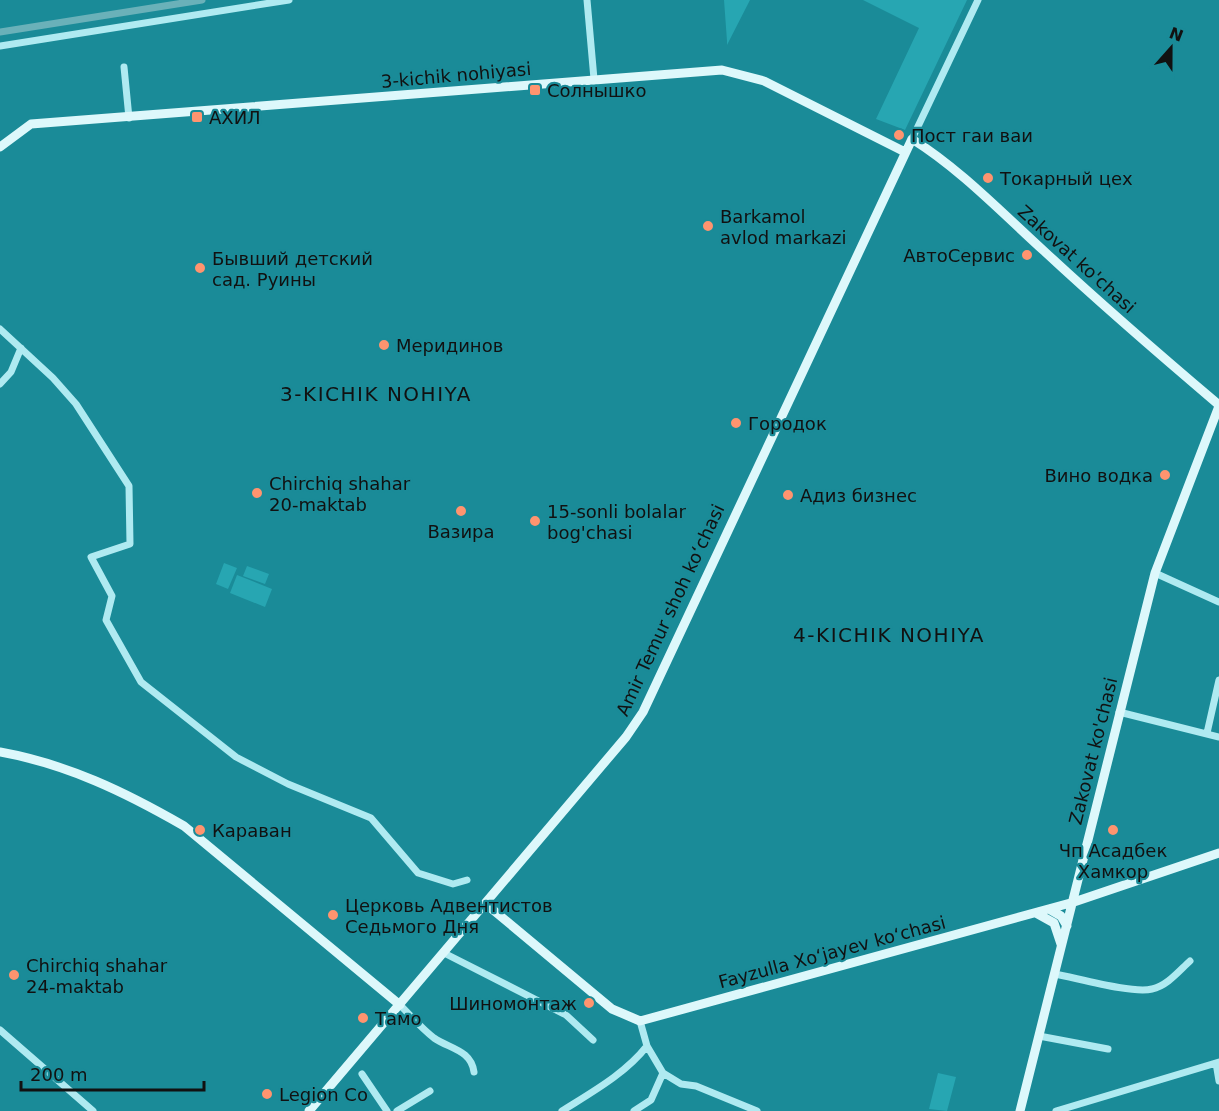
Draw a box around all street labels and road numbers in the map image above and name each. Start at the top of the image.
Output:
street label: 3-kichik nohiyasi [380,58,532,92]
street label: Zakovat ko'chasi [1014,201,1140,317]
street label: Amir Temur shoh ko‘chasi [612,501,728,719]
street label: Zakovat ko'chasi [1065,675,1121,827]
street label: Fayzulla Xo‘jayev ko‘chasi [716,912,948,992]

